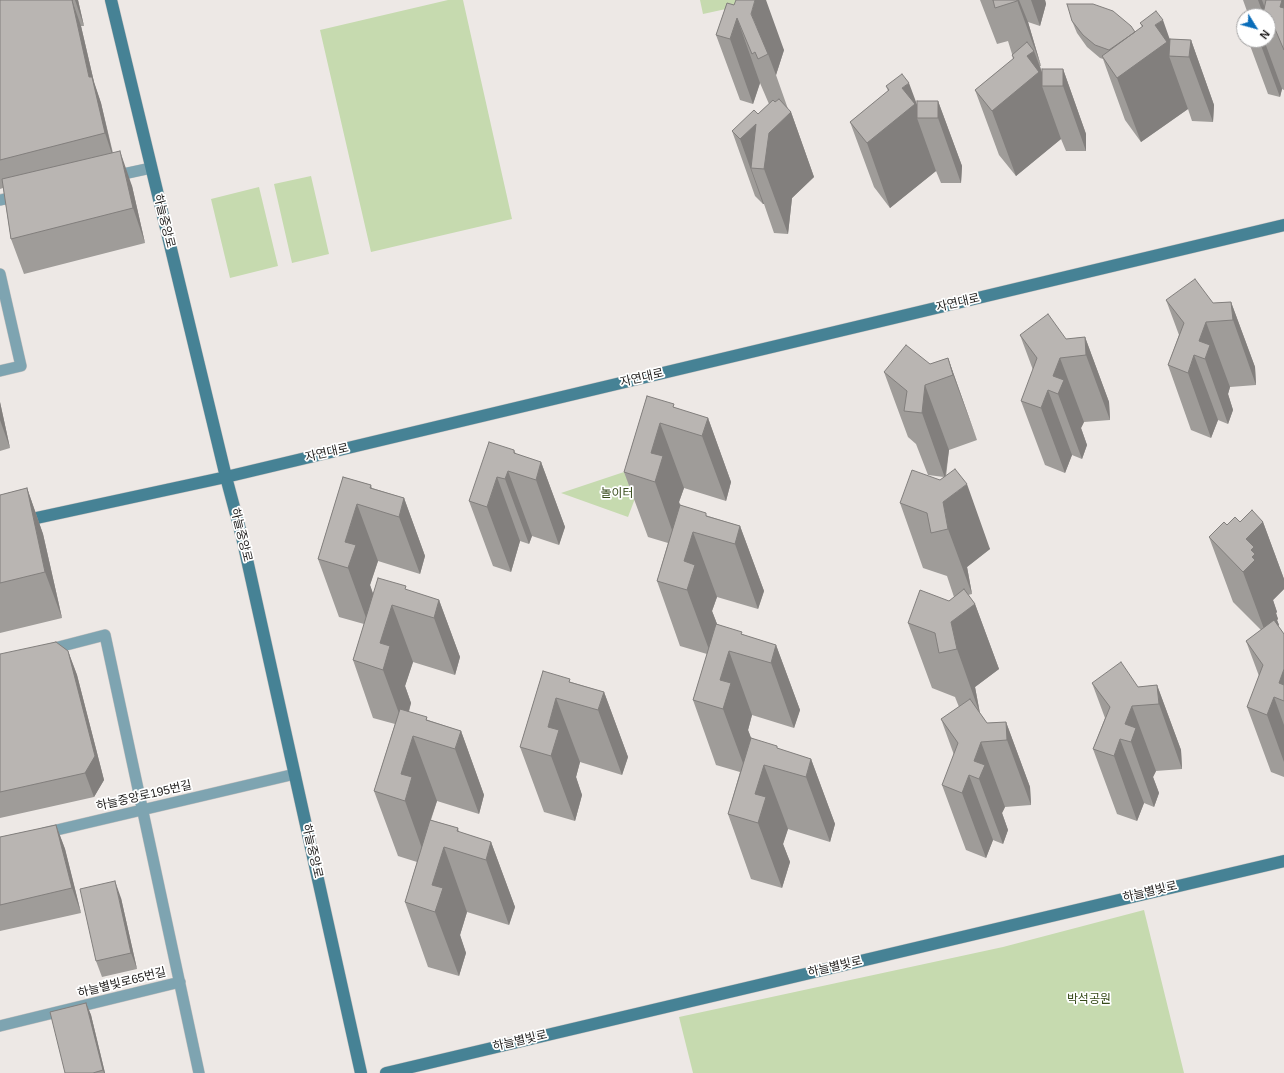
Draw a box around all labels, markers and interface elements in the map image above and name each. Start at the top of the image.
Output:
north arrow [1236,8,1276,48]
text: N [1258,28,1272,41]
street label: 하늘중앙로 [150,192,178,250]
street label: 자연대로 [935,291,981,315]
street label: 자연대로 [619,366,665,390]
street label: 자연대로 [304,441,350,465]
park label: 놀이터 [600,487,634,501]
street label: 하늘중앙로 [227,506,255,564]
street label: 하늘중앙로195번길 [95,778,193,814]
street label: 하늘중앙로 [299,822,325,880]
street label: 하늘별빛로 [1121,879,1179,905]
street label: 하늘별빛로 [806,954,864,980]
street label: 하늘별빛로65번길 [76,965,168,1001]
park label: 박석공원 [1067,993,1111,1007]
street label: 하늘별빛로 [491,1028,549,1054]

